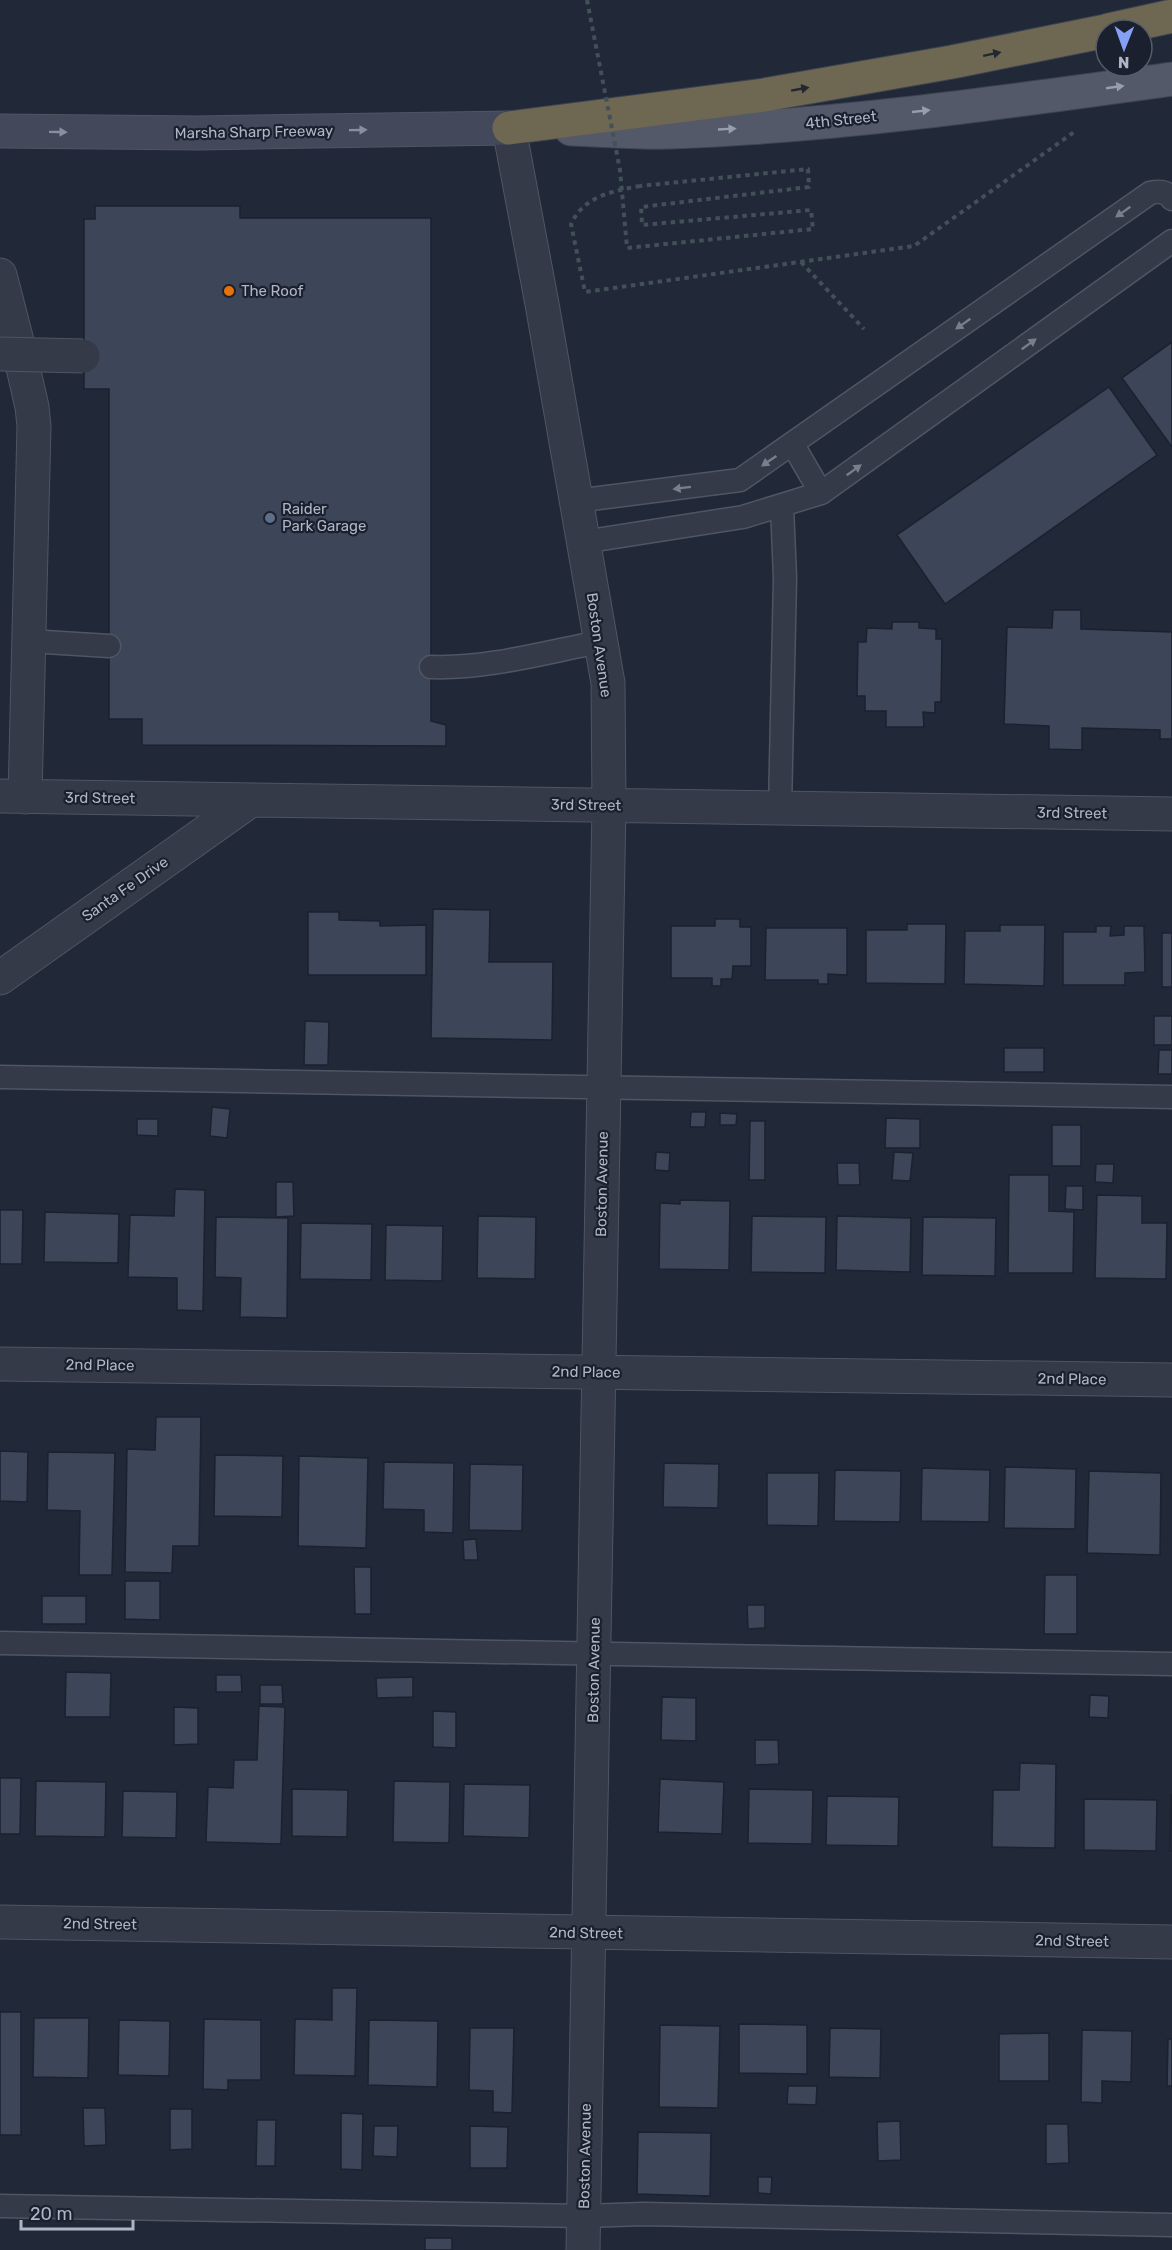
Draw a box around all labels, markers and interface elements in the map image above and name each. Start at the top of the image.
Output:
north arrow [1094,18,1154,78]
one-way arrow [982,49,1001,58]
text: N [1118,53,1130,72]
one-way arrow [1105,82,1124,91]
one-way arrow [790,84,809,93]
one-way arrow [912,106,931,116]
street label: 4th Street [805,107,878,133]
street label: Marsha Sharp Freeway [175,122,333,142]
one-way arrow [718,124,737,133]
one-way arrow [349,126,368,135]
one-way arrow [49,127,68,137]
one-way arrow [1115,206,1131,218]
place label: The Roof [241,282,303,300]
marker: The Roof [222,284,236,298]
one-way arrow [956,318,972,330]
one-way arrow [1022,338,1037,350]
one-way arrow [761,455,778,466]
one-way arrow [845,464,861,476]
one-way arrow [672,483,691,492]
place label: Raider Park Garage [282,500,366,535]
marker: Raider Park Garage [263,511,277,525]
street label: Boston Avenue [583,591,615,699]
street label: 3rd Street [65,788,136,808]
street label: 3rd Street [551,795,622,815]
street label: 3rd Street [1037,803,1108,823]
street label: Santa Fe Drive [78,853,172,925]
street label: Boston Avenue [592,1131,612,1237]
street label: 2nd Place [65,1355,135,1375]
street label: 2nd Place [551,1362,621,1382]
street label: 2nd Place [1037,1369,1107,1389]
street label: Boston Avenue [584,1617,604,1723]
street label: 2nd Street [63,1914,137,1934]
street label: 2nd Street [549,1923,623,1943]
street label: 2nd Street [1035,1931,1109,1951]
street label: Boston Avenue [575,2103,595,2209]
scale bar [21,2193,134,2231]
text: 20 m [30,2203,72,2225]

